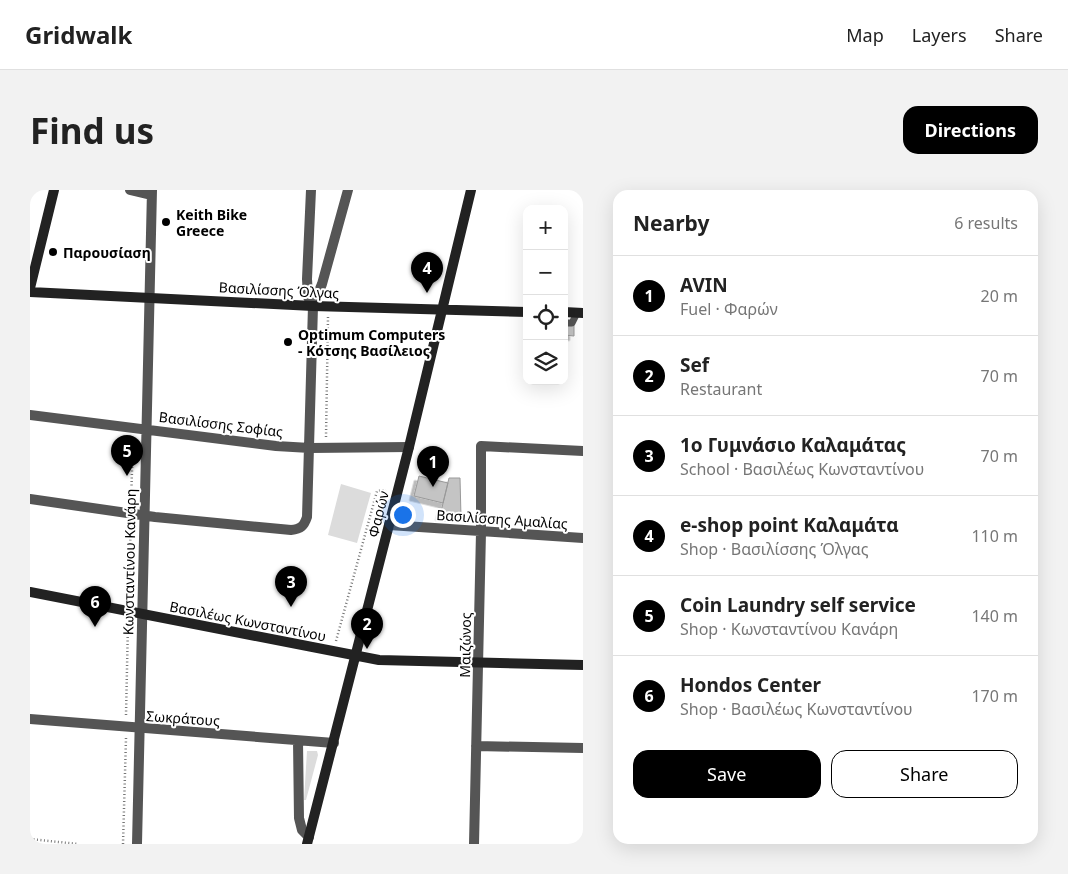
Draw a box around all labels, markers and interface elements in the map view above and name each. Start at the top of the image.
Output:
text: Gridwalk [25,18,132,51]
text: Map [846,23,884,47]
text: Layers [912,23,967,47]
text: Share [995,23,1043,47]
button: Directions [903,106,1038,154]
text: Find us [30,107,154,154]
place label: Keith Bike Greece [176,205,247,240]
map controls [523,205,568,385]
button: + [523,205,568,250]
text: Nearby [633,209,709,237]
text: 6 results [954,212,1018,234]
marker: Keith Bike Greece [160,216,172,228]
place label: Παρουσίαση [63,243,151,262]
marker: Παρουσίαση [47,246,59,258]
button: − [523,250,568,295]
pin: 4 [411,252,443,293]
text: AVIN [680,272,728,298]
street label: Βασιλίσσης Όλγας [218,277,340,303]
text: 1 [644,285,654,307]
text: 20 m [981,285,1018,307]
button: locate [523,295,568,340]
text: Fuel · Φαρών [680,298,778,320]
place label: Optimum Computers - Κότσης Βασίλειος [298,325,445,360]
marker: Optimum Computers - Κότσης Βασίλειος [282,336,294,348]
button: layers [523,340,568,385]
text: Sef [680,352,709,378]
text: 2 [644,365,654,387]
text: 70 m [981,365,1018,387]
text: Restaurant [680,378,762,400]
street label: Βασιλίσσης Σοφίας [158,407,284,441]
text: 1ο Γυμνάσιο Καλαμάτας [680,432,906,458]
pin: 5 [111,435,143,476]
text: 3 [644,445,654,467]
text: 70 m [981,445,1018,467]
pin: 1 [417,446,449,487]
text: School · Βασιλέως Κωνσταντίνου [680,458,924,480]
street label: Κωνσταντίνου Κανάρη [118,489,140,635]
street label: Φαρών [363,489,393,539]
your location [390,502,416,528]
street label: Βασιλίσσης Αμαλίας [436,505,569,533]
text: e-shop point Καλαμάτα [680,512,899,538]
text: 4 [644,525,654,547]
text: 110 m [971,525,1018,547]
text: Shop · Βασιλίσσης Όλγας [680,538,868,560]
pin: 3 [275,566,307,607]
pin: 6 [79,586,111,627]
text: Coin Laundry self service [680,592,916,618]
street label: Βασιλέως Κωνσταντίνου [168,596,328,646]
text: 5 [644,605,654,627]
text: 140 m [971,605,1018,627]
pin: 2 [351,608,383,649]
street label: Μαιζώνος [455,612,475,678]
text: Shop · Κωνσταντίνου Κανάρη [680,618,898,640]
text: Hondos Center [680,672,821,698]
text: 6 [644,685,654,707]
text: 170 m [971,685,1018,707]
text: Shop · Βασιλέως Κωνσταντίνου [680,698,913,720]
street label: Σωκράτους [145,706,221,730]
button: Save [633,750,821,798]
button: Share [831,750,1018,798]

